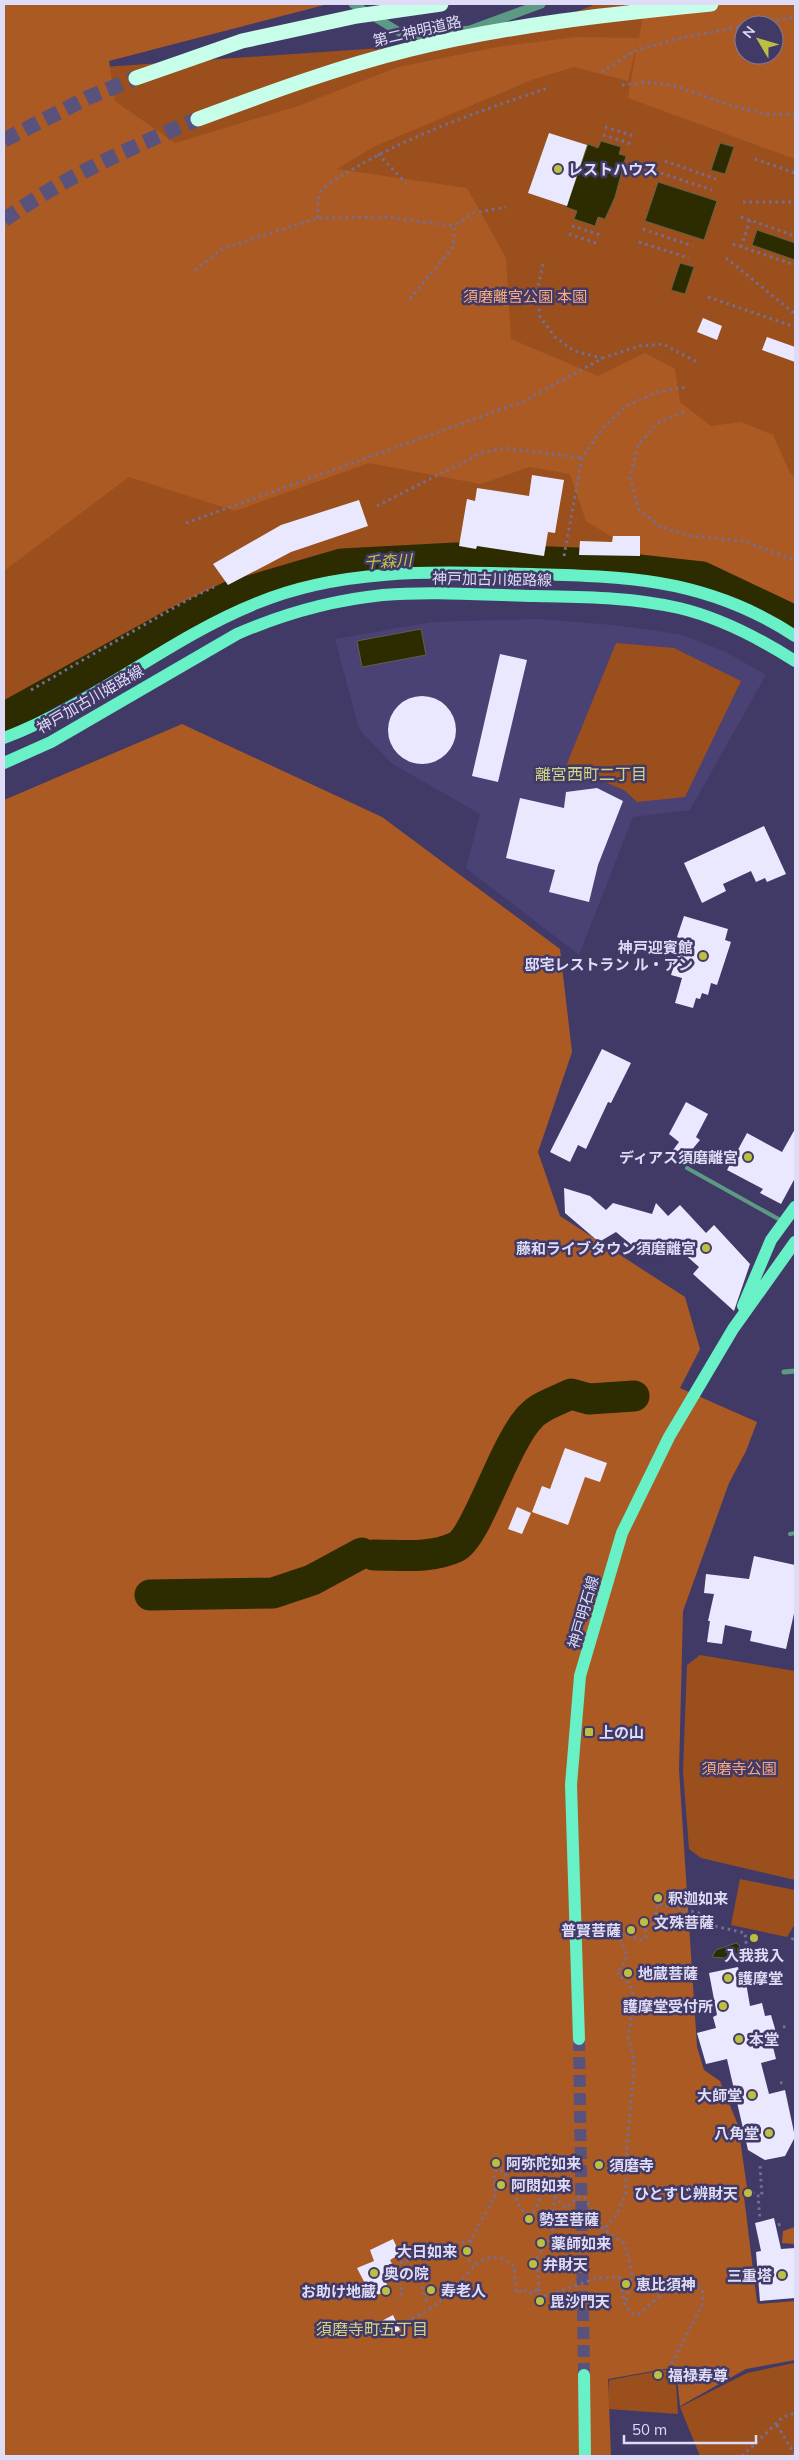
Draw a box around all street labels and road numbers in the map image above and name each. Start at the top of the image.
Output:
street label: 第二神明道路 [371,12,463,50]
street label: 神戸加古川姫路線 [432,568,552,590]
street label: 神戸加古川姫路線 [33,661,147,737]
street label: 神戸明石線 [564,1573,602,1651]

